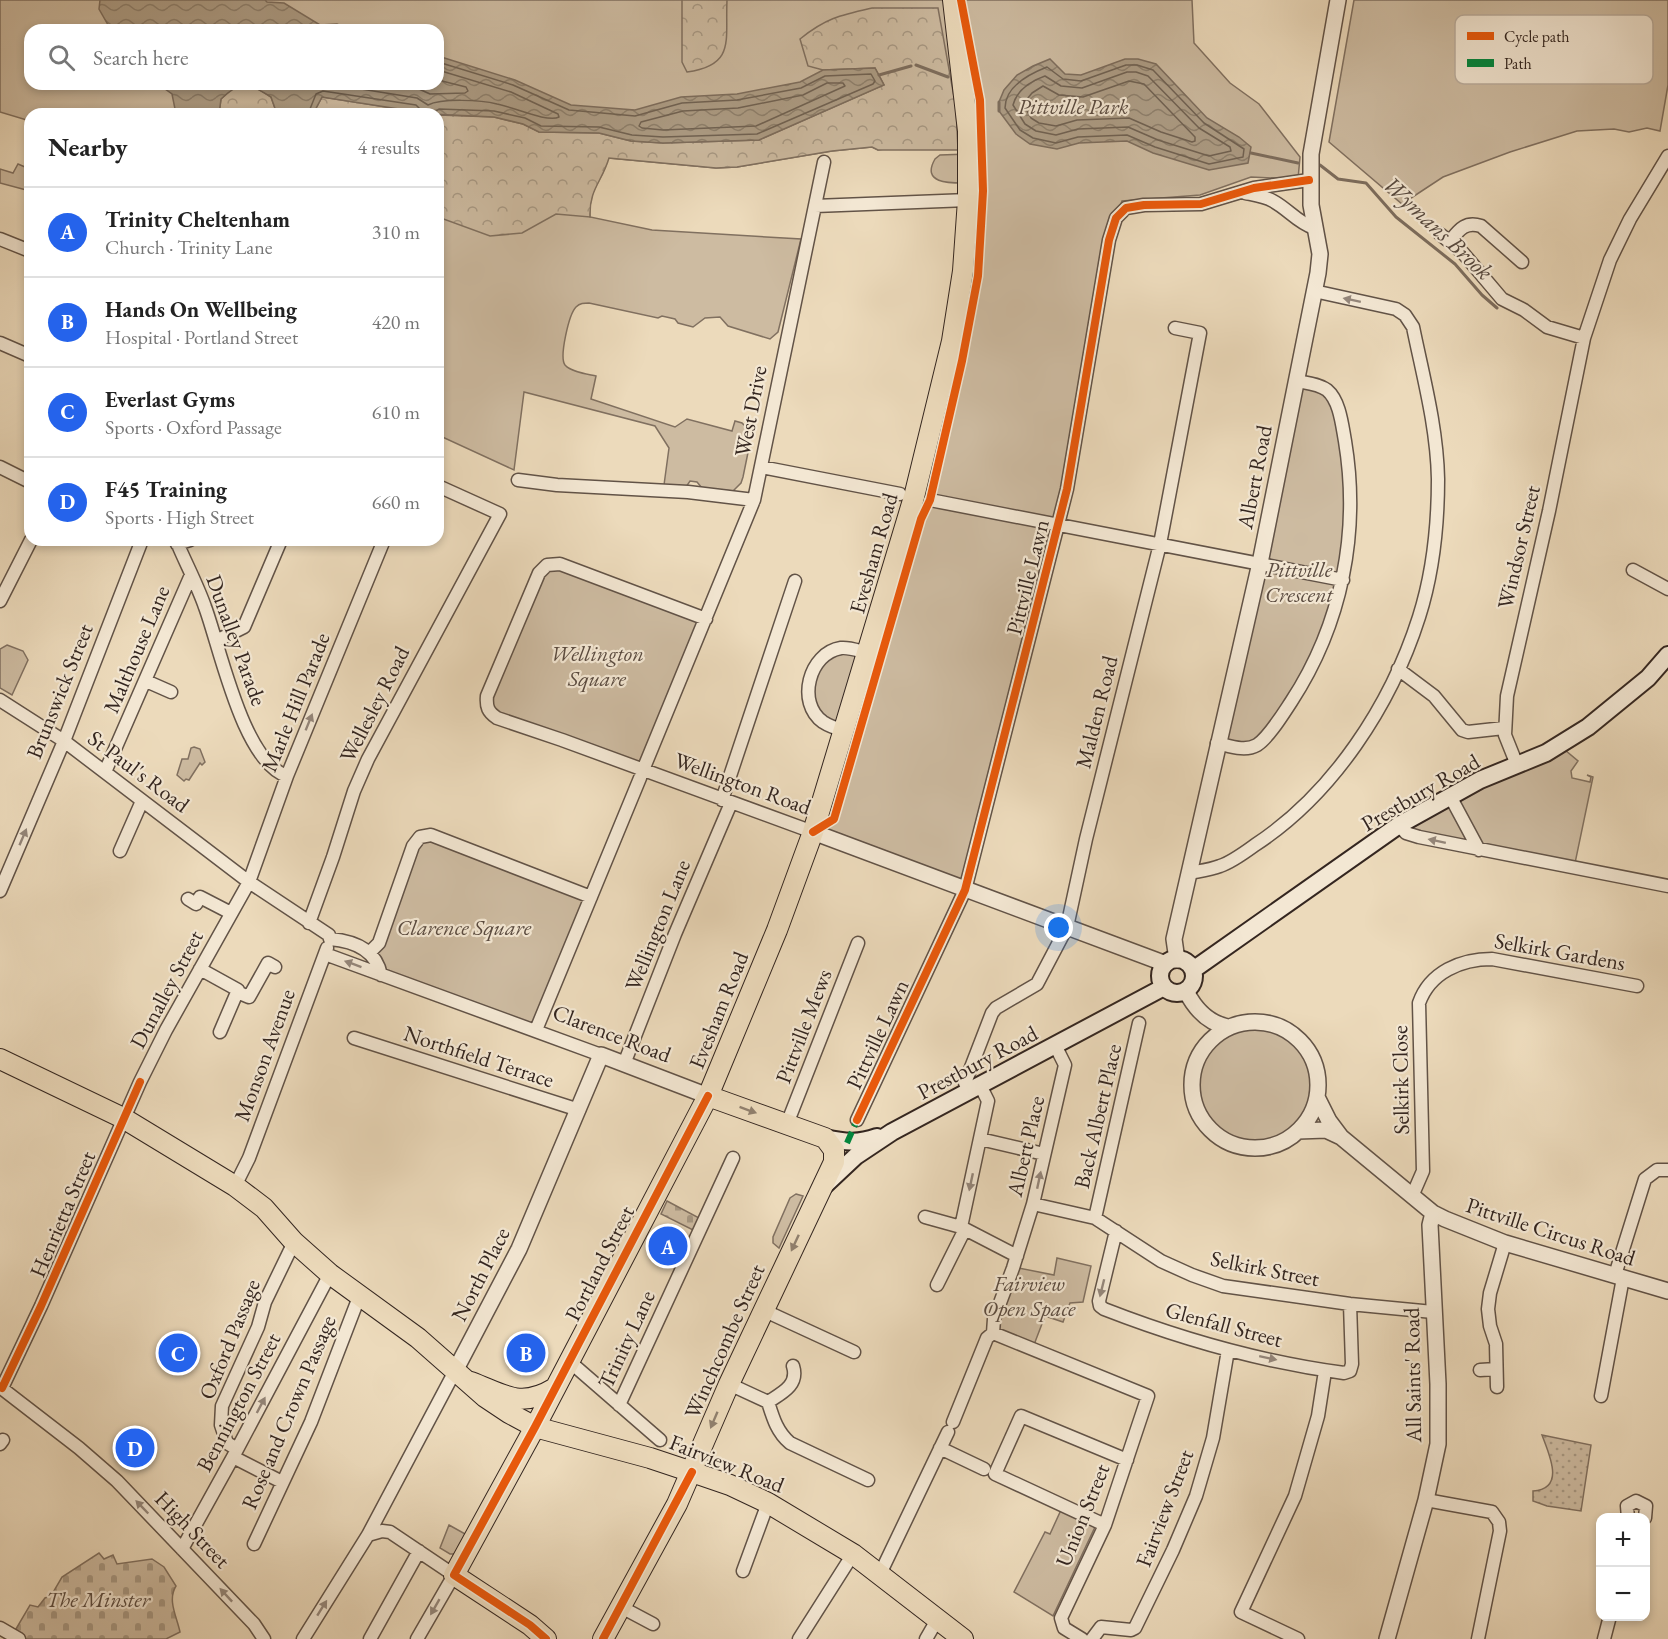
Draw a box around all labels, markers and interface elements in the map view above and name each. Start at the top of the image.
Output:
legend [1455,15,1653,84]
search box [24,24,444,90]
text: Cycle path [1504,26,1569,47]
icon: search [45,41,78,74]
text: Search here [93,43,188,72]
text: Path [1504,53,1532,74]
park label: Pittville Park [1017,92,1129,121]
text: Nearby [48,130,128,164]
text: 4 results [357,134,420,160]
water label: Wymans Brook [1377,169,1500,287]
text: Trinity Cheltenham [105,205,290,234]
text: A [60,219,75,245]
text: 310 m [372,219,420,245]
text: Church · Trinity Lane [105,234,273,260]
one-way arrow [1343,294,1361,304]
text: Hands On Wellbeing [105,295,297,324]
text: B [61,309,74,335]
text: 420 m [372,309,420,335]
text: Hospital · Portland Street [105,324,298,350]
street label: West Drive [727,363,774,459]
text: Everlast Gyms [105,385,235,414]
text: C [60,399,75,425]
text: 610 m [372,399,420,425]
text: Sports · Oxford Passage [105,414,282,440]
street label: Albert Road [1230,422,1279,532]
text: F45 Training [105,475,227,504]
street label: Windsor Street [1490,482,1547,612]
text: D [60,489,75,515]
text: 660 m [372,489,420,515]
street label: Evesham Road [842,489,905,617]
text: Sports · High Street [105,504,254,530]
street label: Pittville Lawn [999,516,1056,638]
park label: Pittville Crescent [1265,555,1335,609]
street label: Dunalley Parade [199,571,274,710]
street label: Malthouse Lane [97,581,177,717]
street label: Brunswick Street [19,619,100,763]
street label: Marle Hill Parade [254,628,337,776]
park label: Wellington Square [550,639,644,693]
street label: Wellesley Road [333,640,417,767]
street label: Malden Road [1068,652,1125,772]
one-way arrow [305,713,314,731]
street label: St Paul's Road [82,724,196,820]
street label: Wellington Road [670,745,816,822]
street label: Prestbury Road [1356,746,1486,838]
one-way arrow [18,827,28,845]
one-way arrow [1427,836,1446,845]
street label: Wellington Lane [618,855,697,995]
park label: Clarence Square [397,913,532,942]
your location [1044,913,1073,942]
street label: Dunalley Street [123,925,210,1053]
street label: Selkirk Gardens [1492,926,1628,977]
street label: Evesham Road [682,946,755,1073]
one-way arrow [344,959,362,969]
street label: Pittville Mews [768,965,839,1087]
street label: Pittville Lawn [839,974,916,1094]
street label: Monson Avenue [227,984,302,1125]
street label: Clarence Road [548,998,676,1070]
street label: Prestbury Road [912,1018,1043,1106]
street label: Northfield Terrace [400,1019,558,1095]
street label: Selkirk Close [1385,1025,1416,1135]
street label: Back Albert Place [1067,1040,1128,1191]
street label: Albert Place [1000,1093,1051,1200]
one-way arrow [739,1105,757,1115]
street label: Henrietta Street [23,1146,102,1282]
one-way arrow [1034,1170,1044,1189]
one-way arrow [966,1173,975,1192]
street label: Pittville Circus Road [1462,1190,1640,1273]
street label: Portland Street [558,1201,641,1326]
street label: North Place [444,1222,517,1326]
pin: A [648,1224,688,1268]
one-way arrow [790,1234,799,1251]
street label: Selkirk Street [1208,1244,1322,1293]
street label: Winchcombe Street [677,1259,772,1423]
park label: Fairview Open Space [982,1269,1076,1323]
street label: Oxford Passage [192,1274,267,1404]
one-way arrow [1097,1279,1107,1297]
street label: Trinity Lane [591,1285,662,1393]
street label: Glenfall Street [1162,1295,1286,1354]
street label: All Saints' Road [1397,1306,1428,1444]
street label: Rose and Crown Passage [234,1310,343,1514]
street label: Bennington Street [190,1328,287,1477]
pin: C [158,1330,198,1376]
pin: B [506,1330,546,1376]
one-way arrow [1259,1354,1277,1364]
one-way arrow [255,1396,265,1414]
one-way arrow [709,1411,718,1429]
pin: D [116,1426,154,1470]
street label: Fairview Road [665,1427,789,1500]
street label: Fairview Street [1129,1445,1200,1571]
street label: Union Street [1049,1459,1116,1571]
street label: High Street [149,1484,237,1574]
one-way arrow [135,1500,149,1514]
map controls [1596,1513,1650,1621]
button: + [1596,1513,1650,1567]
button: − [1596,1567,1650,1621]
park label: The Minster [46,1585,152,1614]
one-way arrow [219,1587,233,1602]
one-way arrow [430,1599,441,1615]
one-way arrow [316,1600,327,1616]

